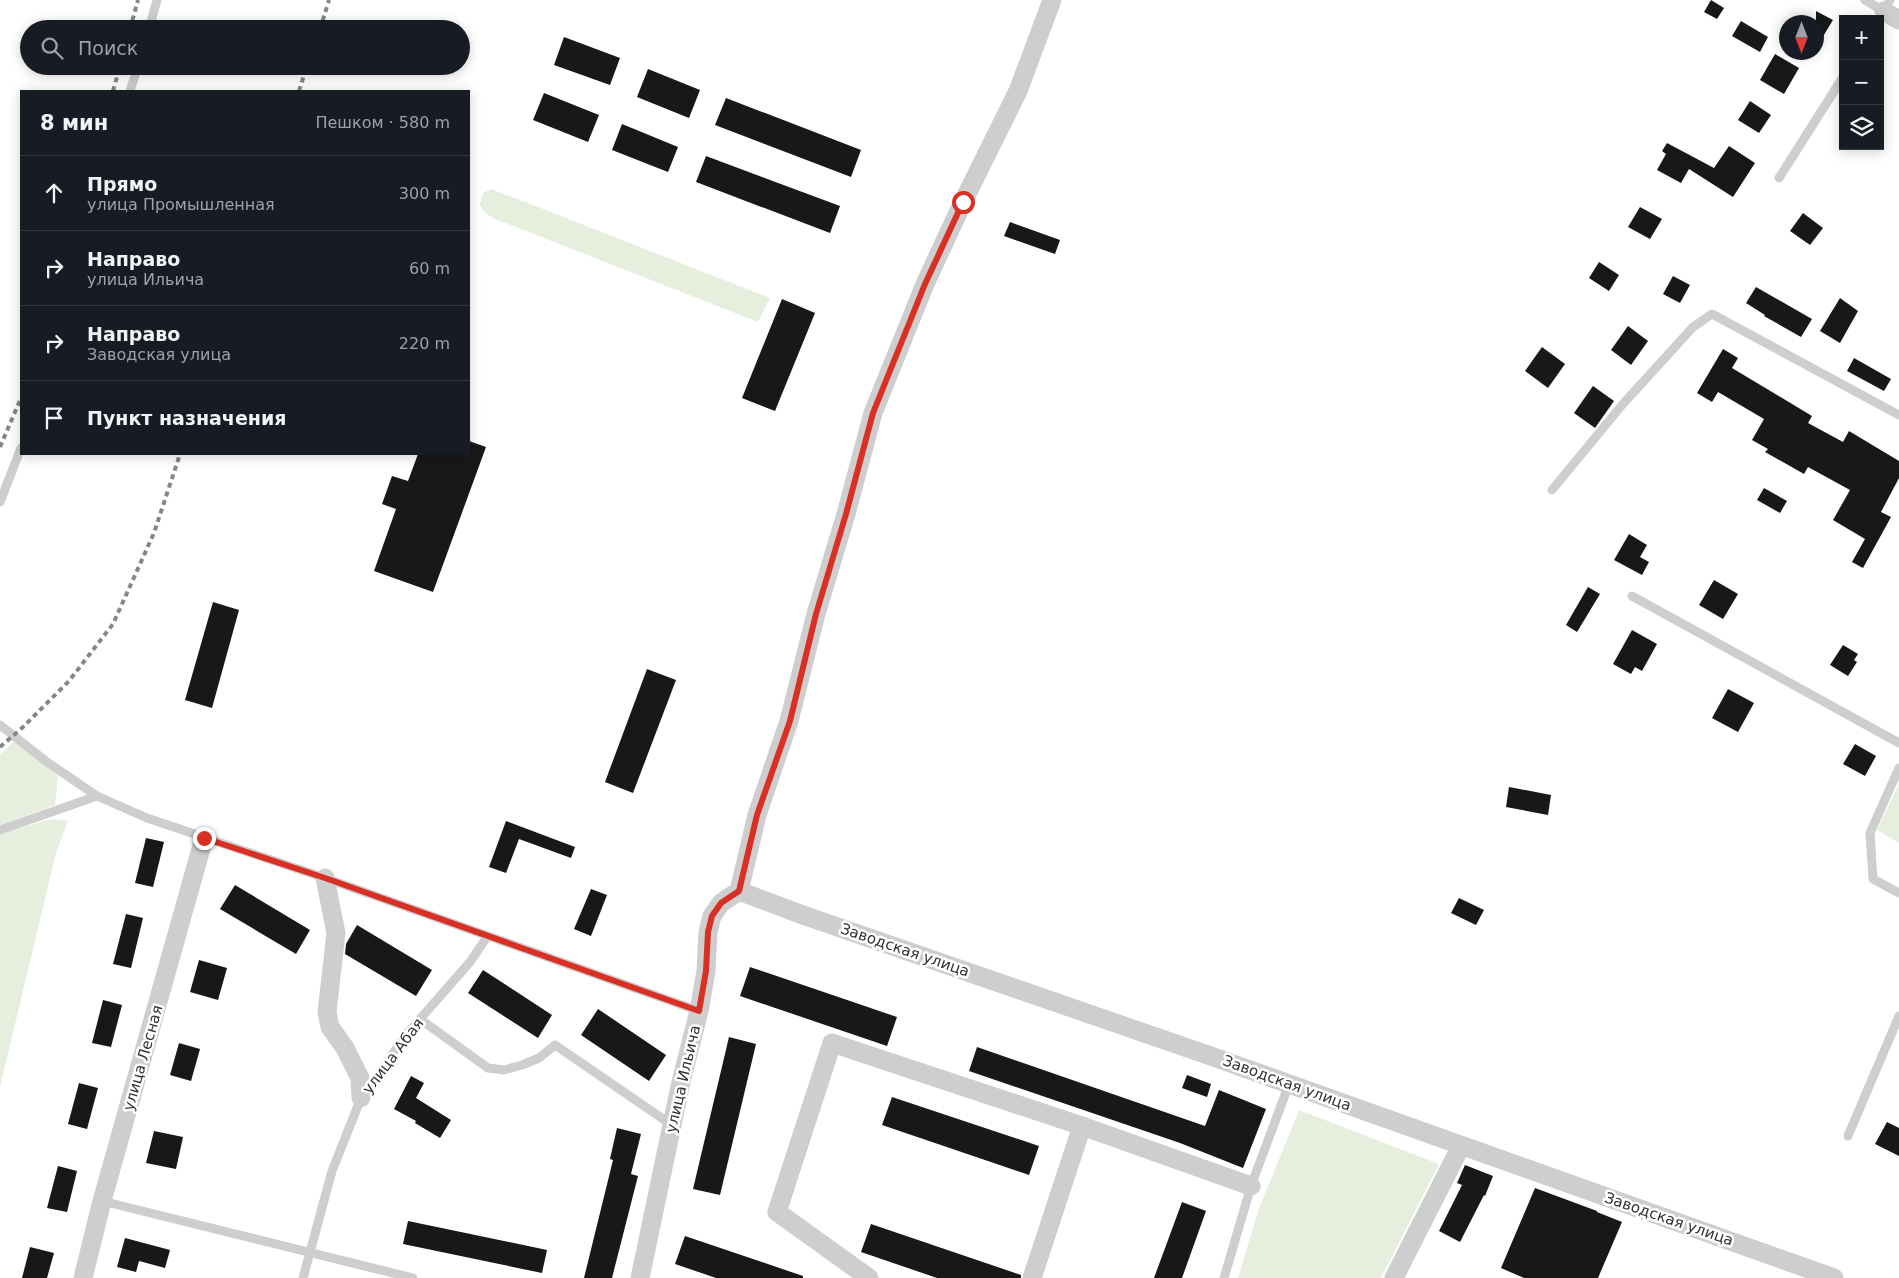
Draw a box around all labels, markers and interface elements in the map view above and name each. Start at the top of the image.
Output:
north arrow [1779,15,1824,60]
map controls [1839,15,1884,150]
button: + [1839,15,1884,60]
search box [20,20,470,75]
icon: search [38,34,66,62]
text: Поиск [78,37,138,59]
button: − [1839,60,1884,105]
button: layers [1839,105,1884,150]
text: 8 мин [40,111,108,135]
text: Пешком · 580 m [315,113,450,132]
text: Прямо [87,173,157,195]
icon: ahead [40,179,68,207]
text: 300 m [399,184,450,203]
route start [952,191,975,214]
text: улица Промышленная [87,195,275,214]
text: Направо [87,248,180,270]
icon: right [40,254,68,282]
text: 60 m [409,259,450,278]
text: улица Ильича [87,270,204,289]
text: Направо [87,323,180,345]
icon: right [40,329,68,357]
text: 220 m [399,334,450,353]
text: Заводская улица [87,345,231,364]
icon: arrive [40,404,68,432]
text: Пункт назначения [87,407,286,429]
route end [193,827,216,850]
street label: Заводская улица [838,919,972,981]
street label: улица Лесная [119,1003,167,1113]
street label: улица Абая [359,1015,427,1097]
street label: улица Ильича [662,1023,704,1135]
street label: Заводская улица [1220,1051,1354,1115]
street label: Заводская улица [1602,1188,1736,1250]

